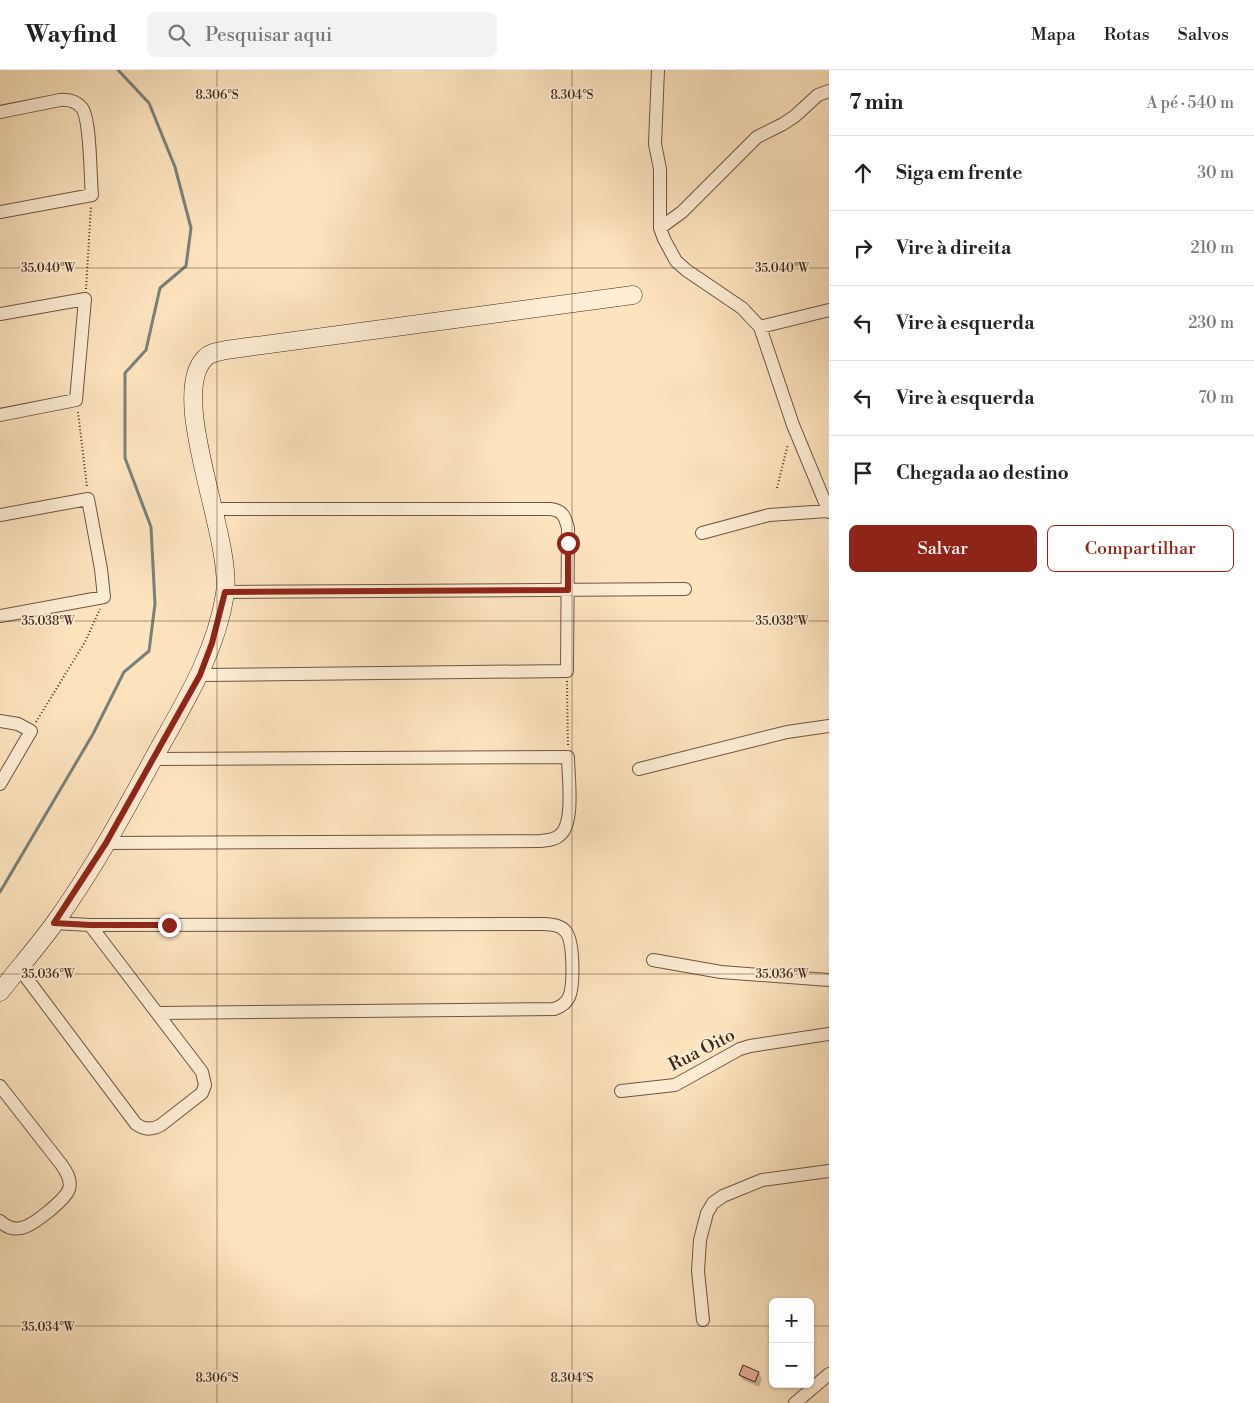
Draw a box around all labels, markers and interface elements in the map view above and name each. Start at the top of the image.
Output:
search box [147,12,497,57]
text: Wayfind [25,20,117,50]
icon: search [165,21,193,49]
text: Pesquisar aqui [205,23,332,47]
text: Mapa [1031,23,1076,46]
text: Rotas [1104,23,1150,46]
text: Salvos [1178,23,1229,46]
text: 8.306°S [195,88,239,103]
text: 8.304°S [550,88,594,103]
text: 7 min [849,90,903,116]
text: A pé · 540 m [1147,93,1234,113]
icon: ahead [849,159,877,187]
text: Siga em frente [896,161,1023,185]
text: 30 m [1197,163,1234,183]
icon: right [849,234,877,262]
text: Vire à direita [896,236,1011,260]
text: 210 m [1190,238,1234,258]
text: 35.040°W [21,261,76,276]
text: 35.040°W [755,261,810,276]
icon: left [849,309,877,337]
text: Vire à esquerda [896,311,1035,335]
text: 230 m [1188,313,1234,333]
icon: left [849,384,877,412]
text: Vire à esquerda [896,386,1035,410]
text: 70 m [1198,388,1234,408]
icon: arrive [849,459,877,487]
text: Chegada ao destino [896,461,1069,485]
button: Salvar [849,525,1037,572]
button: Compartilhar [1047,525,1234,572]
route start [557,532,580,555]
text: 35.038°W [21,614,76,629]
text: 35.038°W [755,614,810,629]
route end [158,914,181,937]
text: 35.036°W [21,967,76,982]
text: 35.036°W [755,967,810,982]
street label: Rua Oito [665,1024,739,1076]
map controls [769,1298,814,1388]
button: + [769,1298,814,1343]
text: 35.034°W [21,1320,76,1335]
button: − [769,1343,814,1388]
text: 8.306°S [195,1371,239,1386]
text: 8.304°S [550,1371,594,1386]

